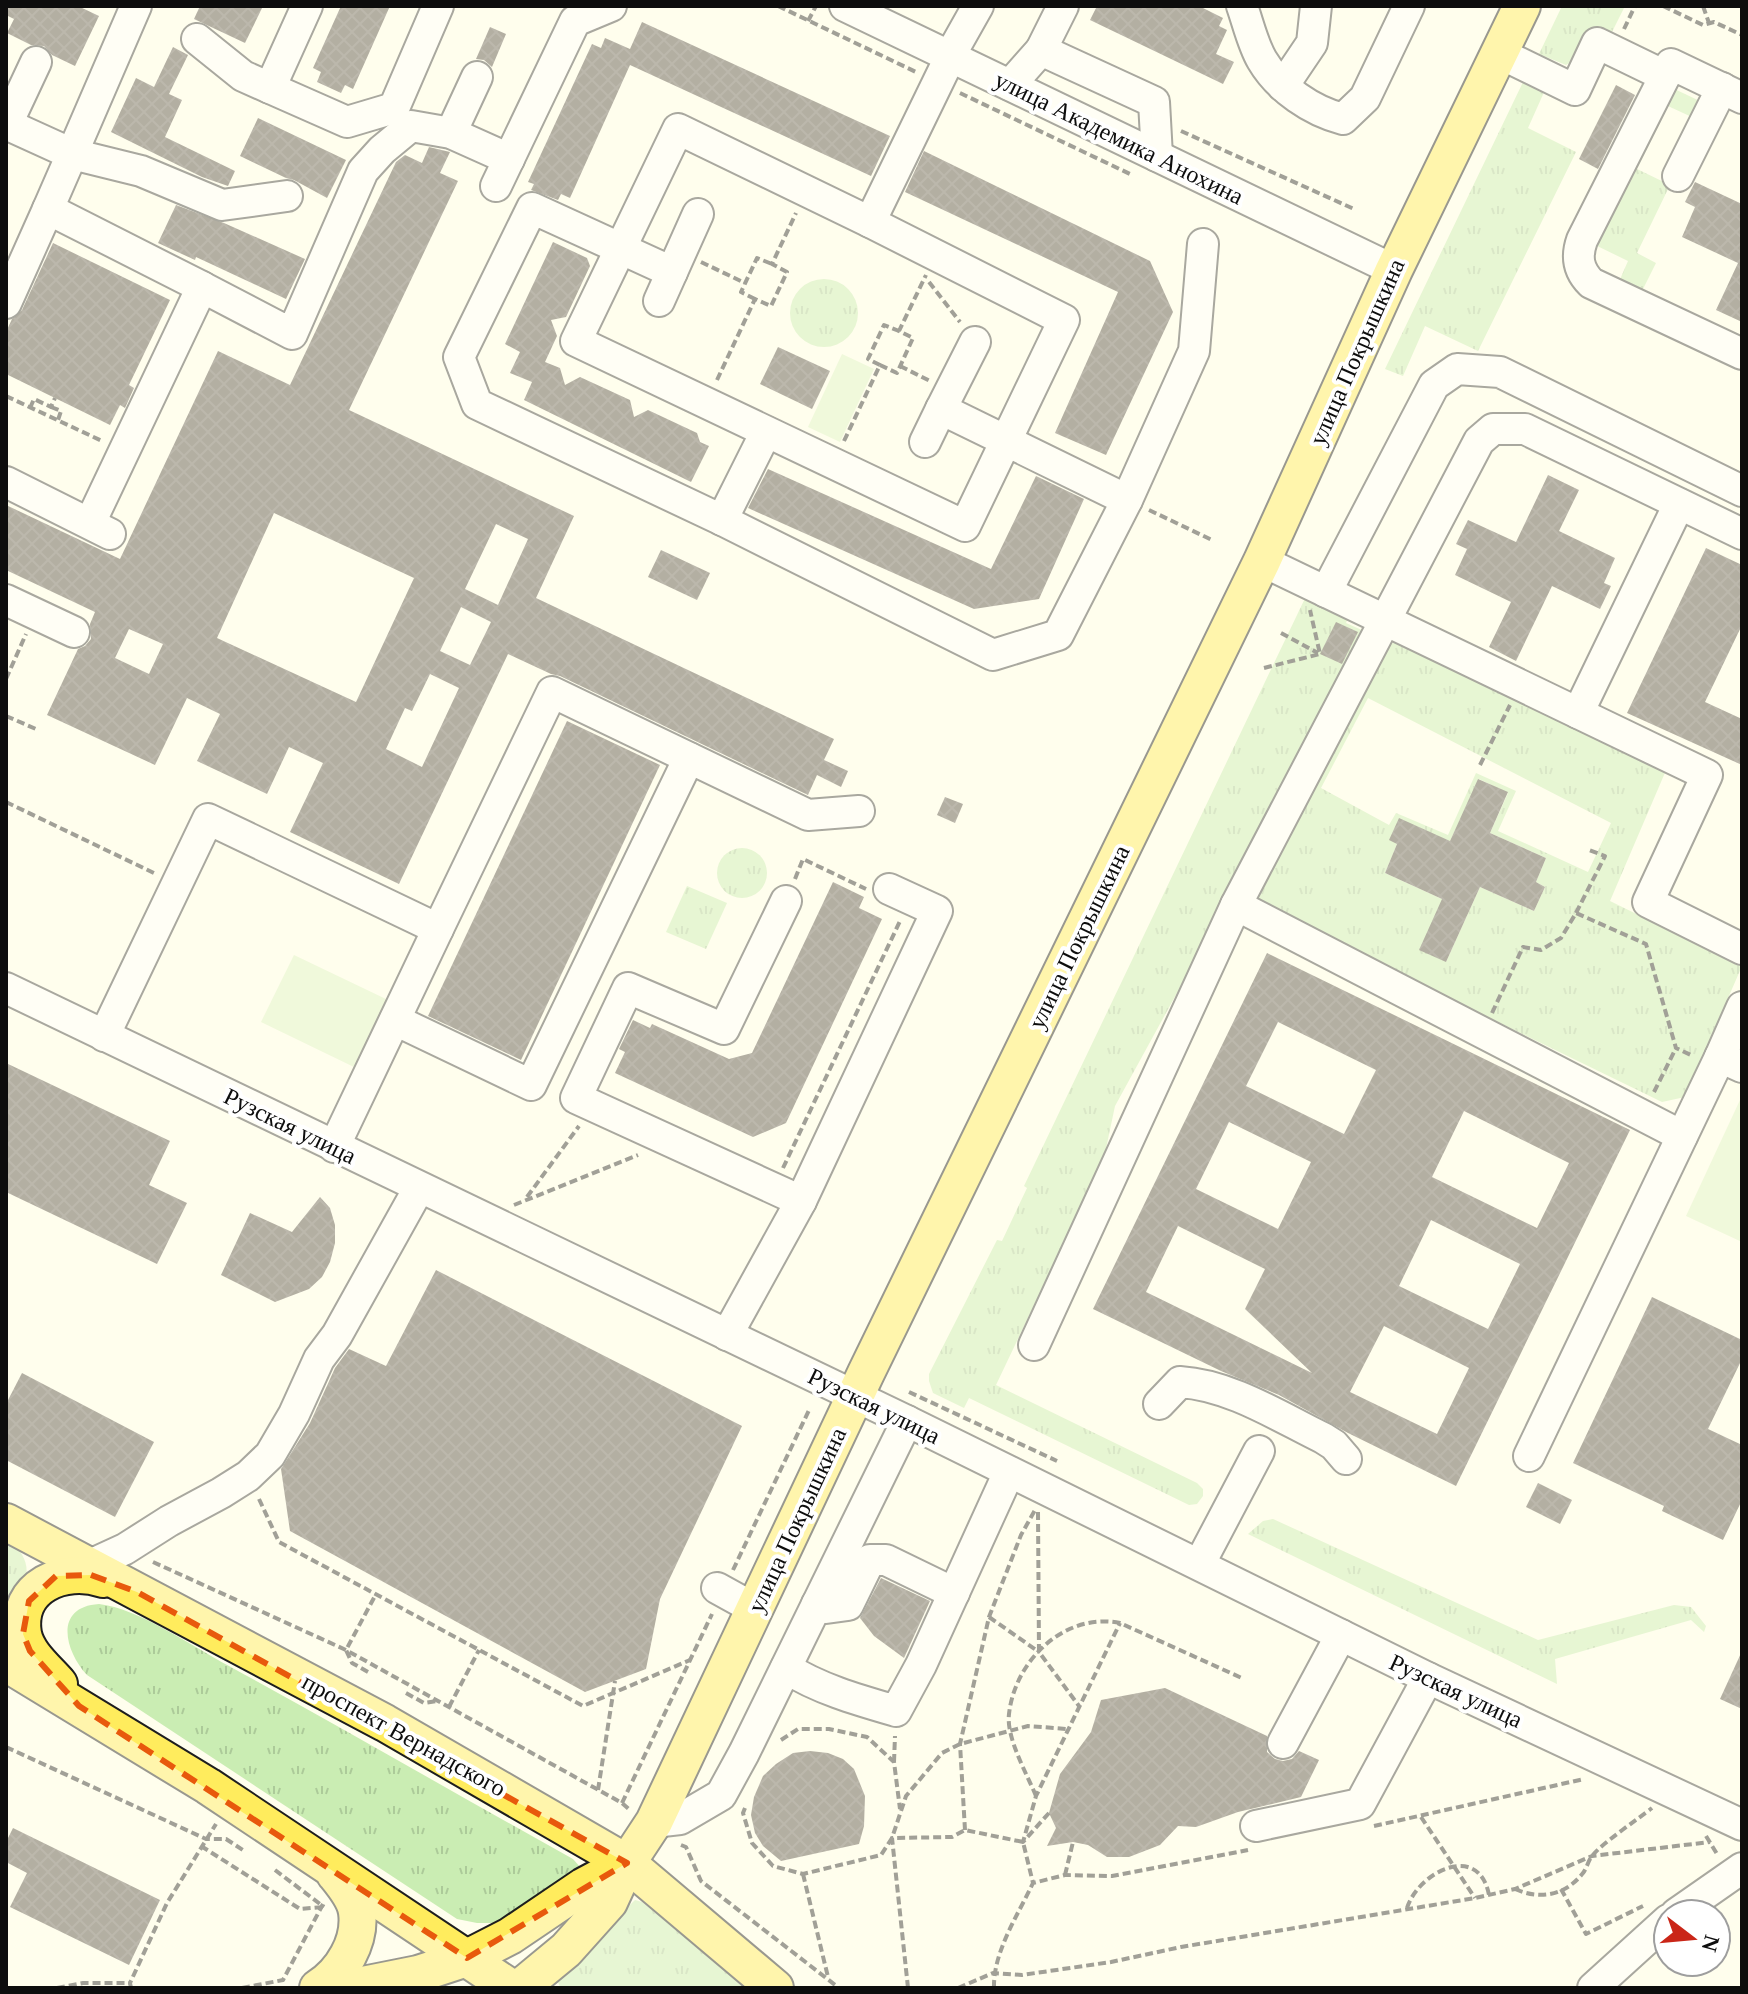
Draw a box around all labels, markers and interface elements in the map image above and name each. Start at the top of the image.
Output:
street label: улица Академика Анохина [990,66,1248,210]
street label: улица Покрышкина [1304,255,1410,449]
street label: улица Покрышкина [1023,841,1135,1033]
street label: Рузская улица [220,1083,361,1169]
street label: Рузская улица [804,1363,945,1449]
street label: улица Покрышкина [743,1423,851,1617]
street label: Рузская улица [1385,1649,1527,1733]
street label: проспект Вернадского [298,1668,510,1802]
north arrow [1652,1898,1732,1978]
text: N [1697,1932,1725,1955]

